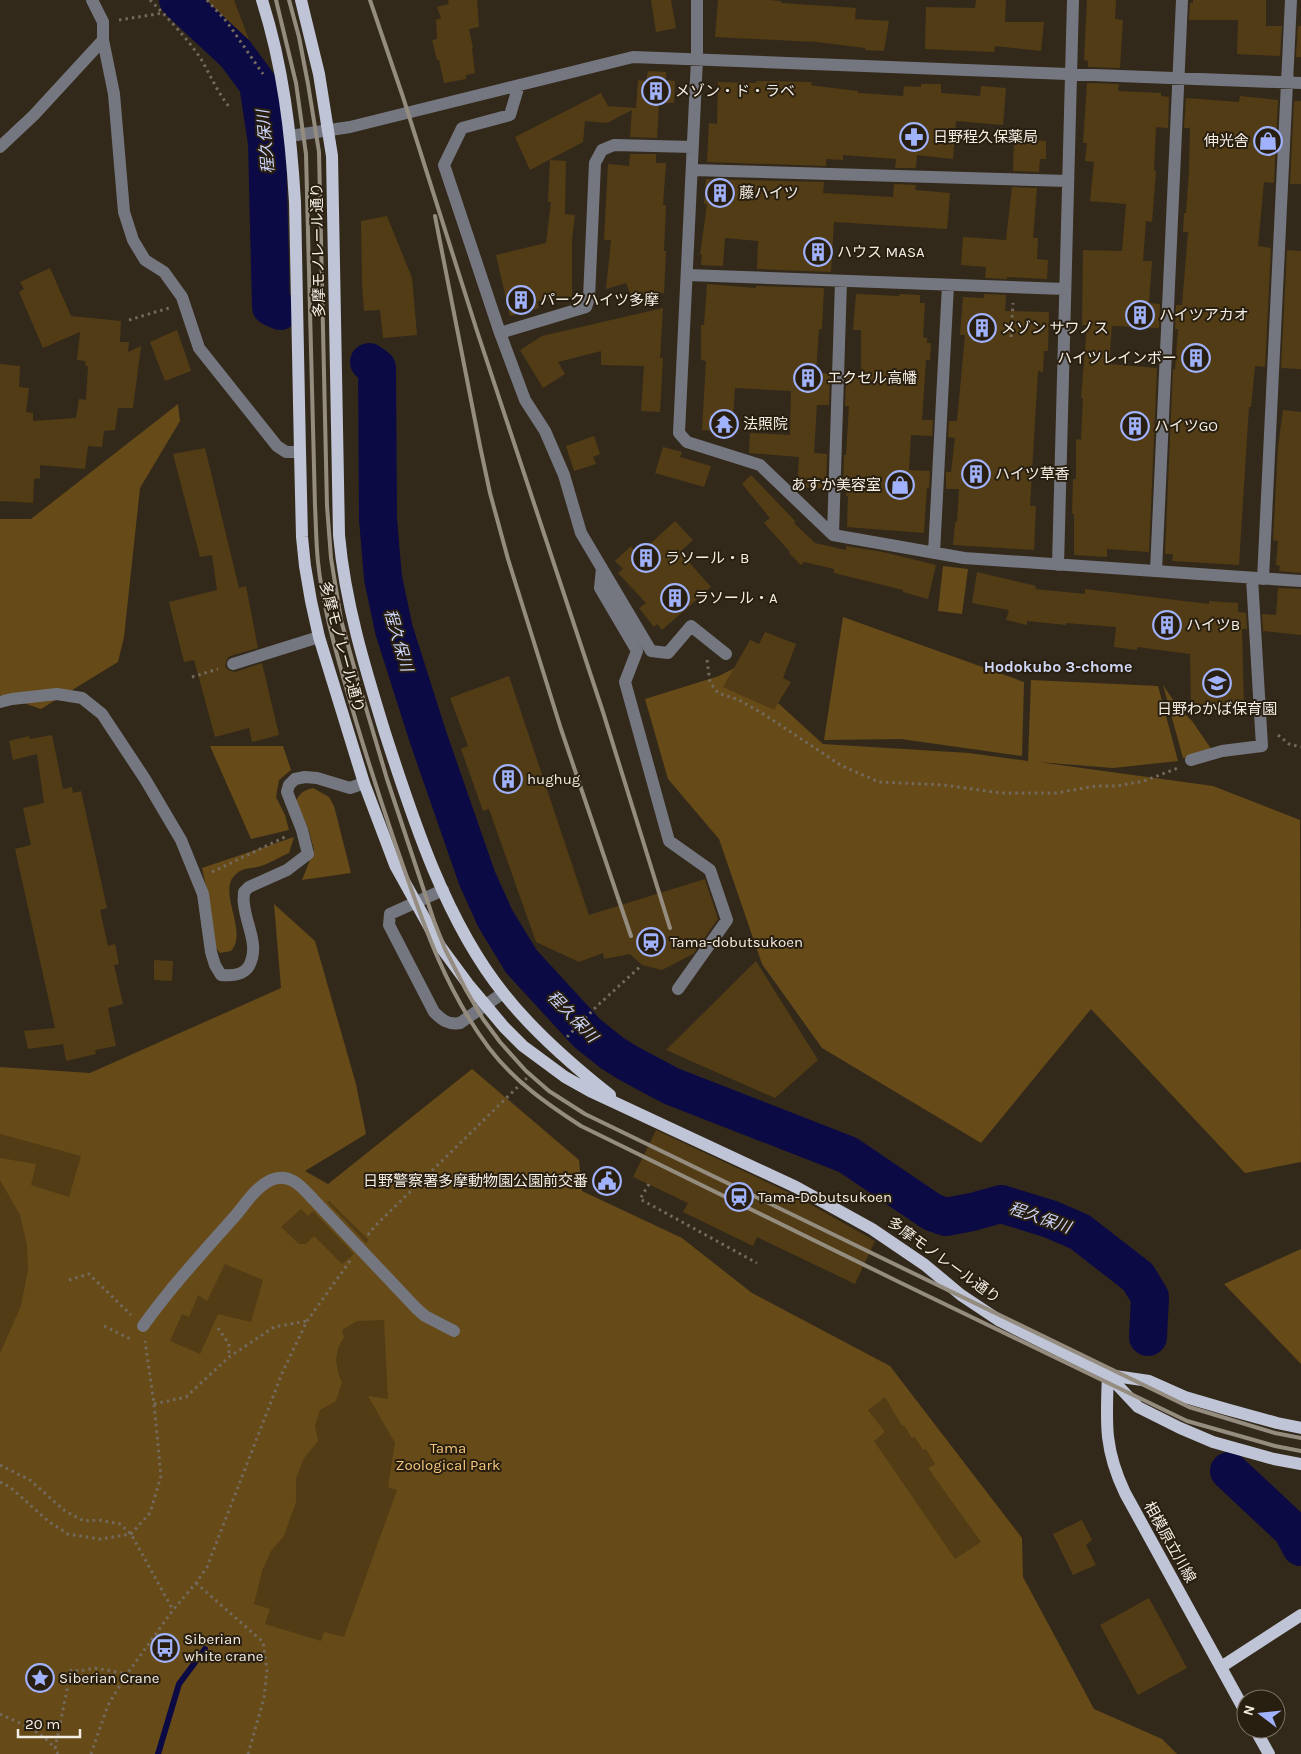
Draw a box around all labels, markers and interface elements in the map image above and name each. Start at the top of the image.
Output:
building icon: メゾン・ド・ラベ [641,76,671,106]
place label: メゾン・ド・ラベ [675,82,795,100]
water label: 程久保川 [253,107,278,175]
pharmacy icon: 日野程久保薬局 [899,122,929,152]
shop icon: 伸光舎 [1253,126,1283,156]
place label: 日野程久保薬局 [933,128,1038,146]
place label: 伸光舎 [1204,132,1249,150]
building icon: 藤ハイツ [705,178,735,208]
street label: 多摩モノレール通り [308,182,328,318]
place label: 藤ハイツ [739,184,799,202]
building icon: ハウス MASA [803,237,833,267]
place label: ハウス MASA [837,243,925,261]
building icon: パークハイツ多摩 [506,285,536,315]
place label: パークハイツ多摩 [540,291,659,309]
building icon: ハイツアカオ [1125,300,1155,330]
place label: ハイツアカオ [1159,306,1249,324]
building icon: メゾン サワノス [967,313,997,343]
place label: メゾン サワノス [1001,319,1109,337]
building icon: ハイツレインボー [1181,343,1211,373]
place label: ハイツレインボー [1057,349,1177,367]
building icon: エクセル高幡 [793,363,823,393]
place label: エクセル高幡 [827,369,917,387]
temple icon: 法照院 [709,409,739,439]
building icon: ハイツGO [1120,411,1150,441]
place label: 法照院 [743,415,788,433]
place label: ハイツGO [1154,417,1218,435]
building icon: ハイツ草香 [961,459,991,489]
place label: ハイツ草香 [995,465,1070,483]
shop icon: あすか美容室 [885,470,915,500]
place label: あすか美容室 [791,476,881,494]
building icon: ラソール・B [631,543,661,573]
place label: ラソール・B [665,549,749,567]
street label: 多摩モノレール通り [316,579,368,715]
building icon: ラソール・A [660,583,690,613]
place label: ラソール・A [694,589,778,607]
water label: 程久保川 [381,607,417,675]
building icon: ハイツB [1152,610,1182,640]
place label: ハイツB [1186,616,1240,634]
district label: Hodokubo 3-chome [984,657,1132,676]
school or university icon: 日野わかば保育園 [1202,668,1232,698]
place label: 日野わかば保育園 [1157,700,1277,718]
building icon: hughug [493,764,523,794]
place label: hughug [527,770,581,788]
station icon: Tama-dobutsukoen [636,927,666,957]
place label: Tama-dobutsukoen [670,933,803,951]
water label: 程久保川 [544,987,603,1047]
public building icon: 日野警察署多摩動物園公園前交番 [592,1166,622,1196]
place label: 日野警察署多摩動物園公園前交番 [363,1172,588,1190]
station icon: Tama-Dobutsukoen [724,1182,754,1212]
place label: Tama-Dobutsukoen [758,1188,892,1206]
water label: 程久保川 [1006,1198,1075,1238]
street label: 多摩モノレール通り [884,1213,1004,1307]
park label: Tama Zoological Park [396,1439,500,1474]
street label: 相模原立川線 [1140,1498,1200,1586]
place label: Siberian white crane [184,1630,263,1665]
bus stop icon: Siberian white crane [150,1633,180,1663]
place icon: Siberian Crane [25,1663,55,1693]
place label: Siberian Crane [59,1669,160,1687]
north arrow [1236,1689,1286,1739]
text: N [1239,1703,1259,1718]
scale bar [18,1706,80,1738]
text: 20 m [25,1715,60,1733]

